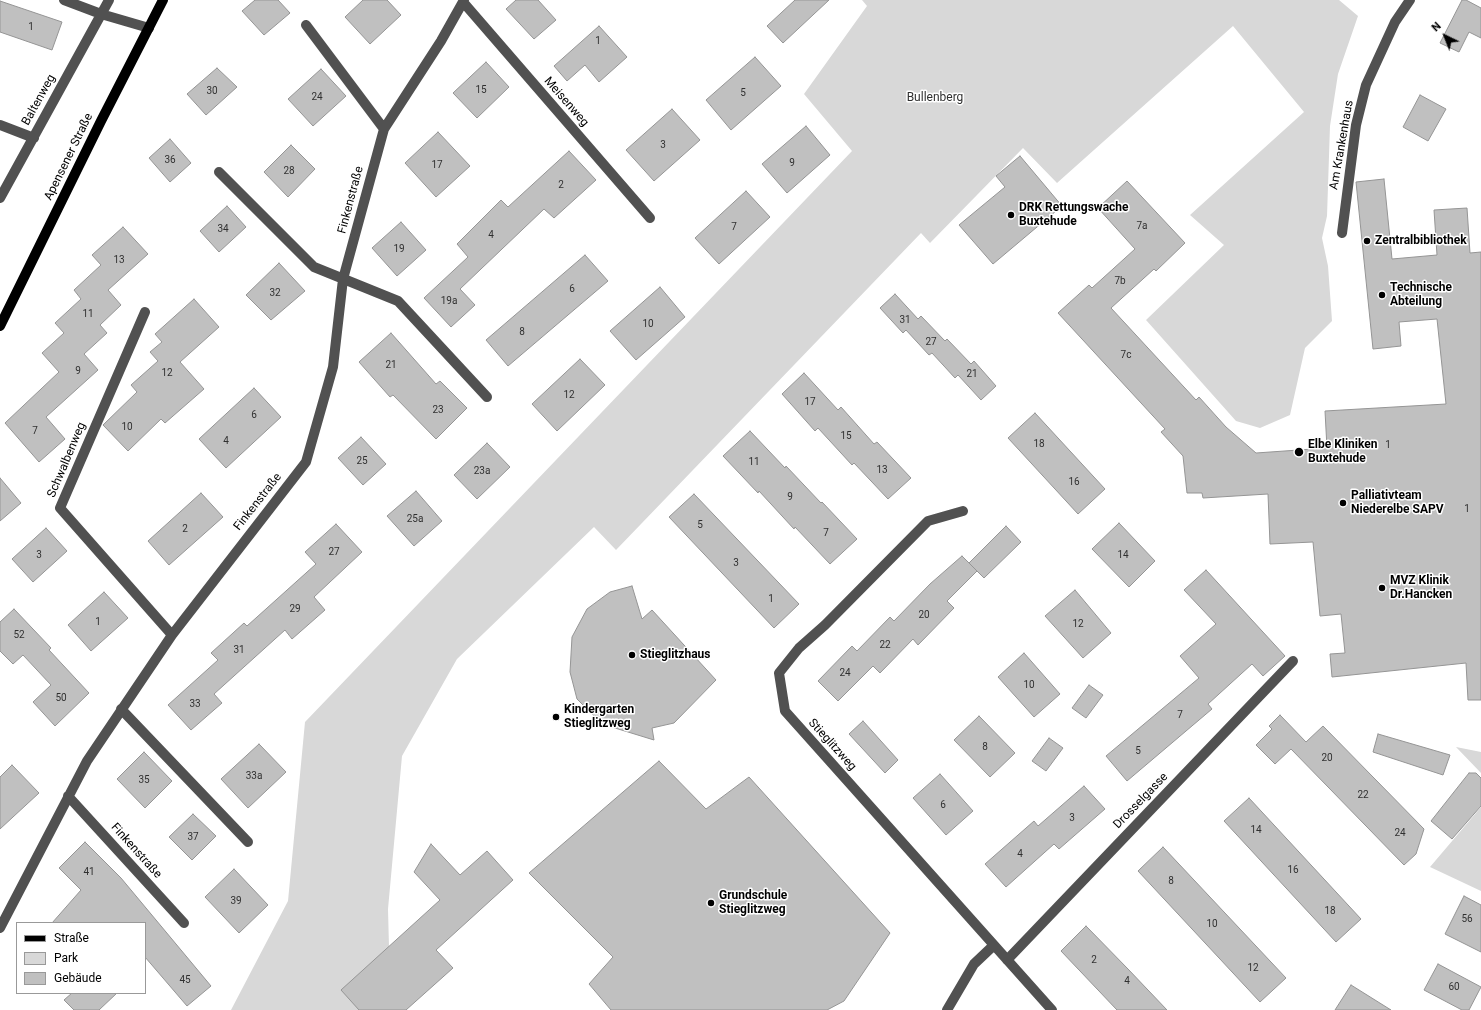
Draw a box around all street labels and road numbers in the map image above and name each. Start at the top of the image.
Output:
street label: Baltenweg [19,72,59,128]
street label: Meisenweg [541,74,591,130]
street label: Am Krankenhaus [1327,99,1357,191]
street label: Apensener Straße [42,111,96,203]
street label: Finkenstraße [335,165,367,235]
street label: Schwalbenweg [45,420,89,500]
street label: Finkenstraße [231,470,285,534]
street label: Stieglitzweg [805,716,859,774]
street label: Drosselgasse [1111,770,1171,832]
street label: Finkenstraße [108,821,164,881]

